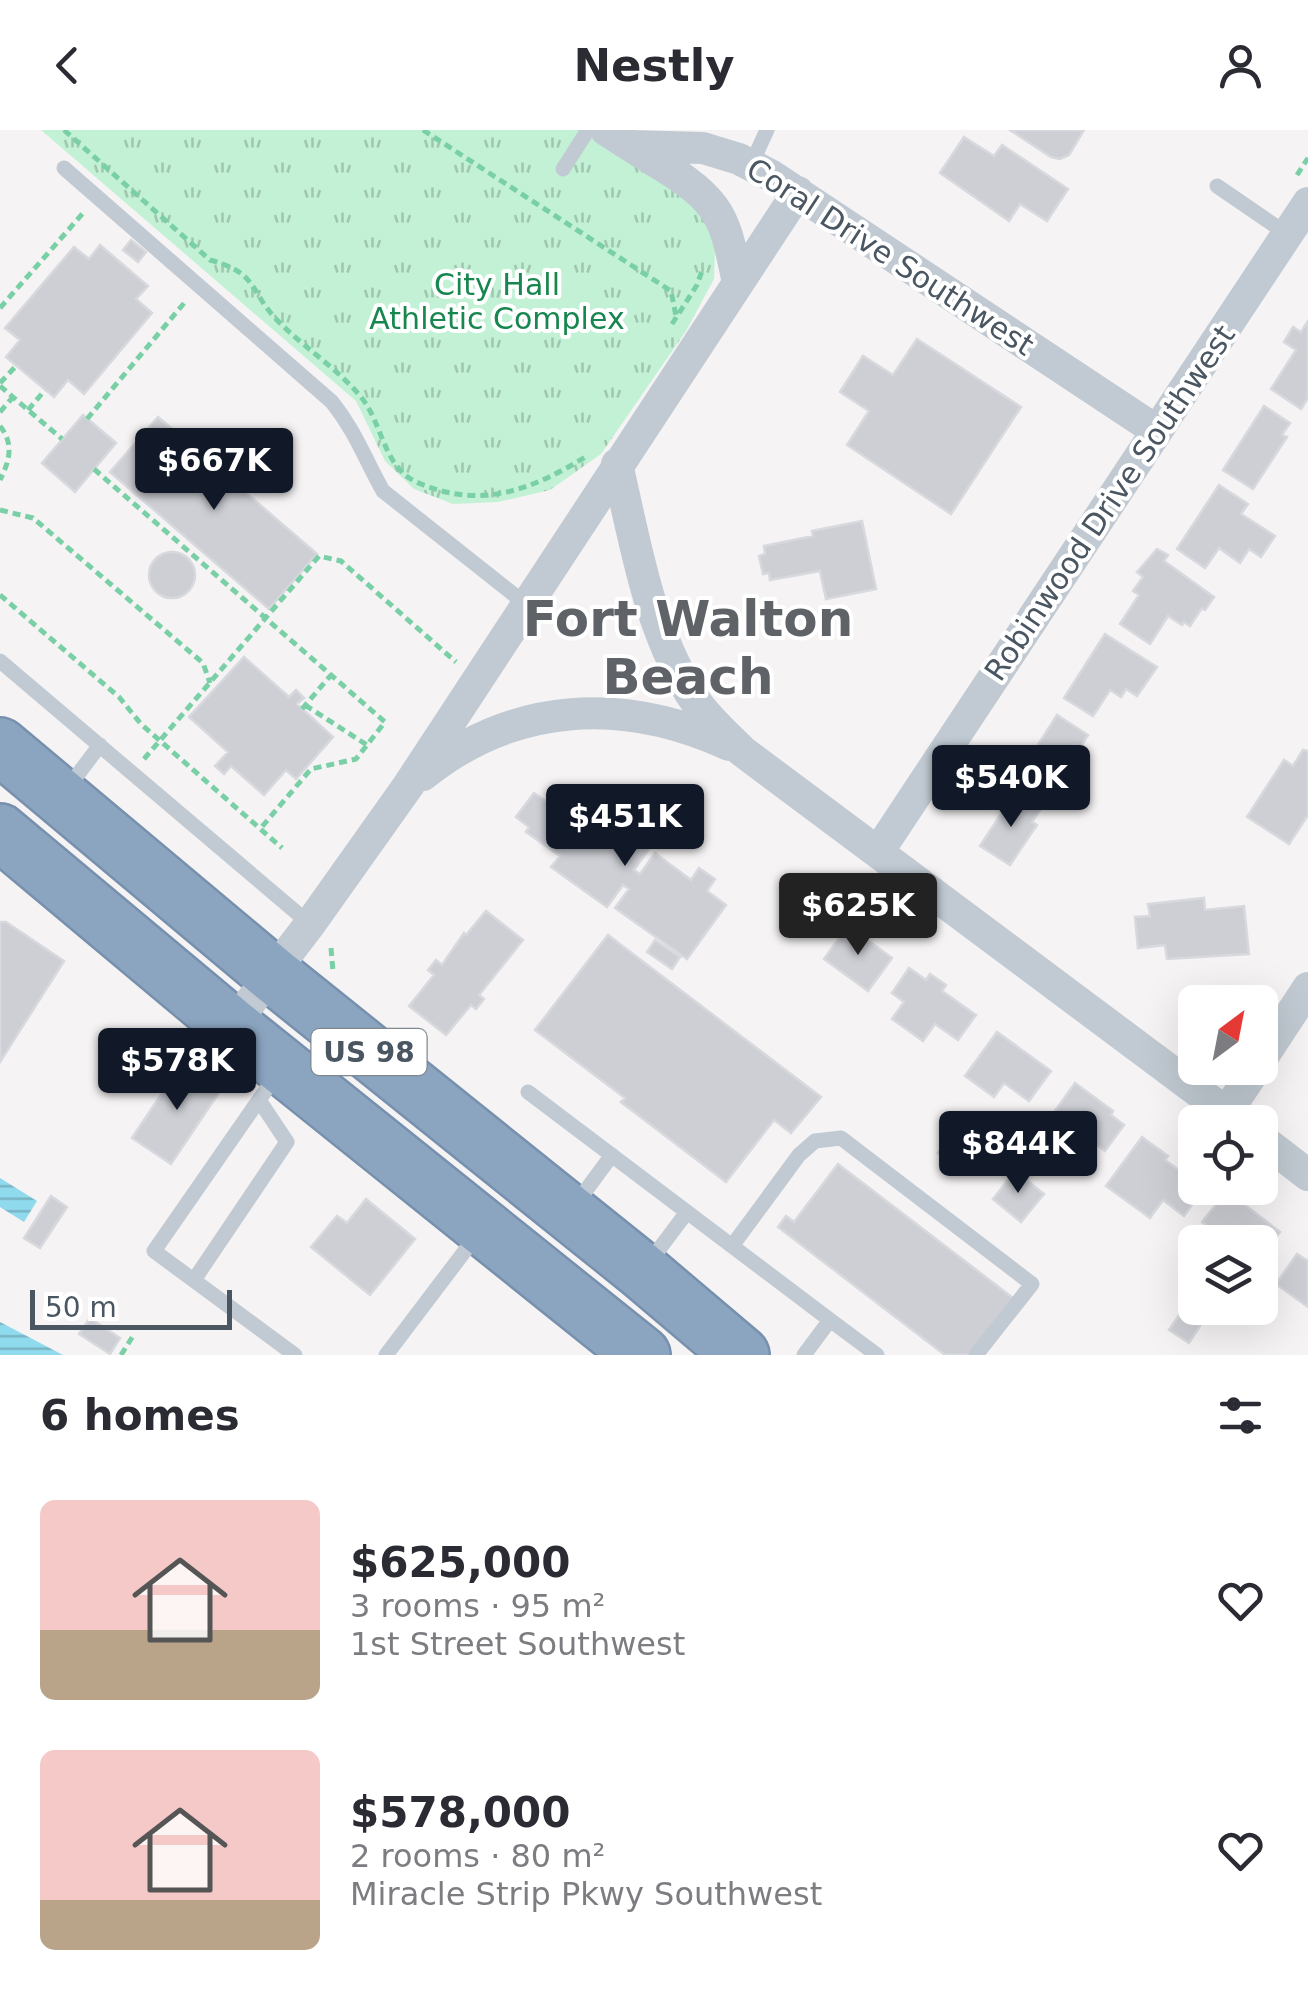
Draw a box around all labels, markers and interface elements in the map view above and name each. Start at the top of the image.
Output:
icon: back [40,38,95,93]
icon: person [1213,38,1268,93]
text: Nestly [573,39,735,92]
street label: Coral Drive Southwest [740,151,1040,363]
park label: City Hall Athletic Complex [369,267,625,336]
street label: Robinwood Drive Southwest [977,318,1242,687]
pin: $667K [144,428,284,513]
text: $667K [157,441,271,479]
district label: Fort Walton Beach [523,590,853,706]
pin: $540K [941,745,1081,830]
text: $540K [954,758,1068,796]
pin: $451K [555,784,695,869]
text: $451K [568,797,682,835]
pin: $625K [788,873,928,958]
text: $625K [801,886,915,924]
north arrow [1178,985,1278,1085]
map controls [1178,985,1278,1325]
pin: $578K [107,1028,247,1113]
road number: US 98 [312,1029,426,1075]
text: $578K [120,1041,234,1079]
button: locate [1178,1105,1278,1205]
pin: $844K [948,1111,1088,1196]
text: $844K [961,1124,1075,1162]
button: layers [1178,1225,1278,1325]
scale bar [30,1285,232,1330]
text: 50 m [45,1291,117,1324]
icon: filters [1213,1388,1268,1443]
text: 6 homes [40,1391,240,1440]
text: $625,000 [350,1538,571,1587]
icon: home [120,1540,240,1660]
icon: heart [1213,1573,1268,1628]
text: 3 rooms · 95 m² [350,1587,605,1625]
text: 1st Street Southwest [350,1625,685,1663]
text: $578,000 [350,1788,571,1837]
icon: home [120,1790,240,1910]
icon: heart [1213,1823,1268,1878]
text: 2 rooms · 80 m² [350,1837,605,1875]
text: Miracle Strip Pkwy Southwest [350,1875,822,1913]

